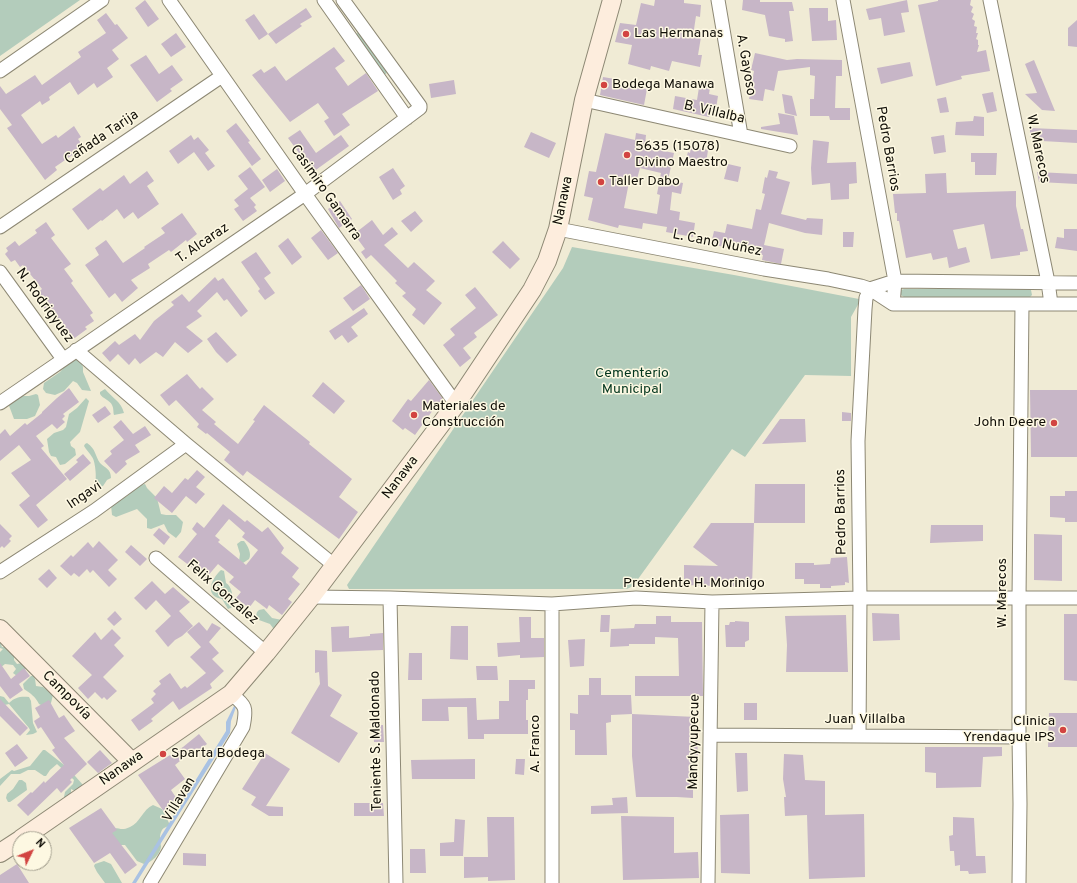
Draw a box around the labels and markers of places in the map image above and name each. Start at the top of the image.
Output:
place label: Las Hermanas [634,26,723,42]
marker: Las Hermanas [621,29,631,39]
place label: Bodega Manawa [612,77,714,93]
marker: Bodega Manawa [599,80,609,90]
place label: 5635 (15078) Divino Maestro [635,139,728,172]
marker: 5635 (15078) Divino Maestro [622,150,632,160]
place label: Taller Dabo [609,174,680,190]
marker: Taller Dabo [596,177,606,187]
place label: Materiales de Construcción [422,399,505,432]
marker: Materiales de Construcción [409,410,419,420]
place label: John Deere [974,415,1046,431]
marker: John Deere [1049,418,1059,428]
place label: Clinica Yrendague IPS [963,714,1055,746]
marker: Clinica Yrendague IPS [1058,725,1068,735]
place label: Sparta Bodega [171,746,265,762]
marker: Sparta Bodega [158,749,168,759]

